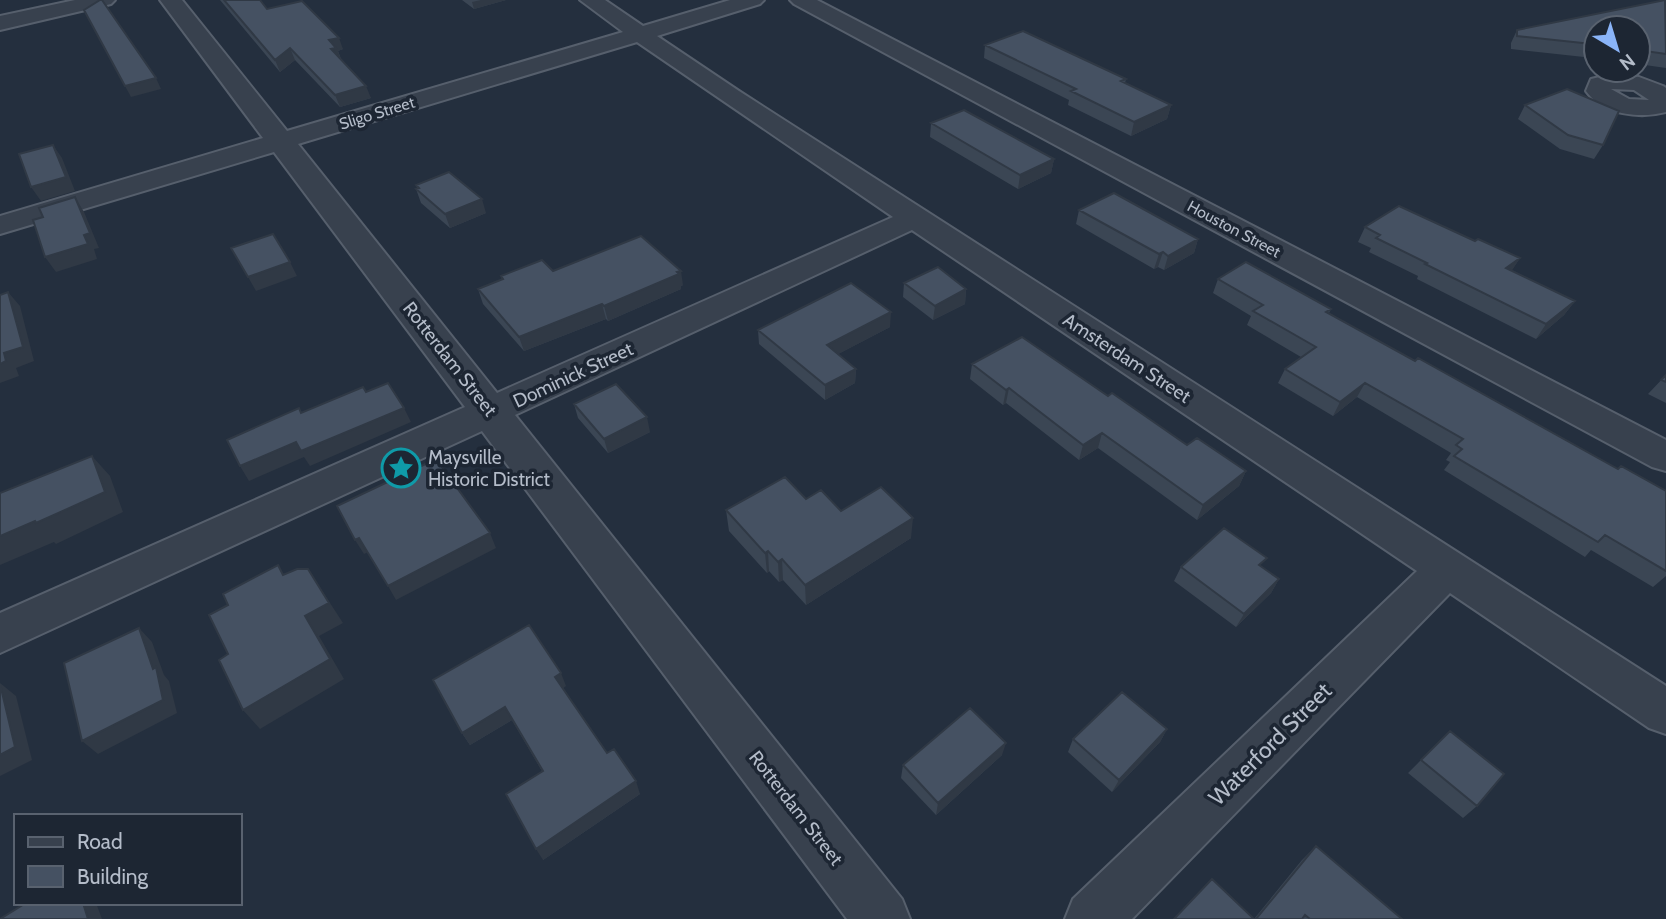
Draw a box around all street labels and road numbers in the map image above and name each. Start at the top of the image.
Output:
street label: Sligo Street [337,92,418,133]
street label: Houston Street [1184,197,1284,262]
street label: Rotterdam Street [398,297,502,421]
street label: Amsterdam Street [1059,308,1196,408]
street label: Dominick Street [509,337,637,413]
street label: Waterford Street [1203,677,1337,811]
street label: Rotterdam Street [744,746,848,870]

